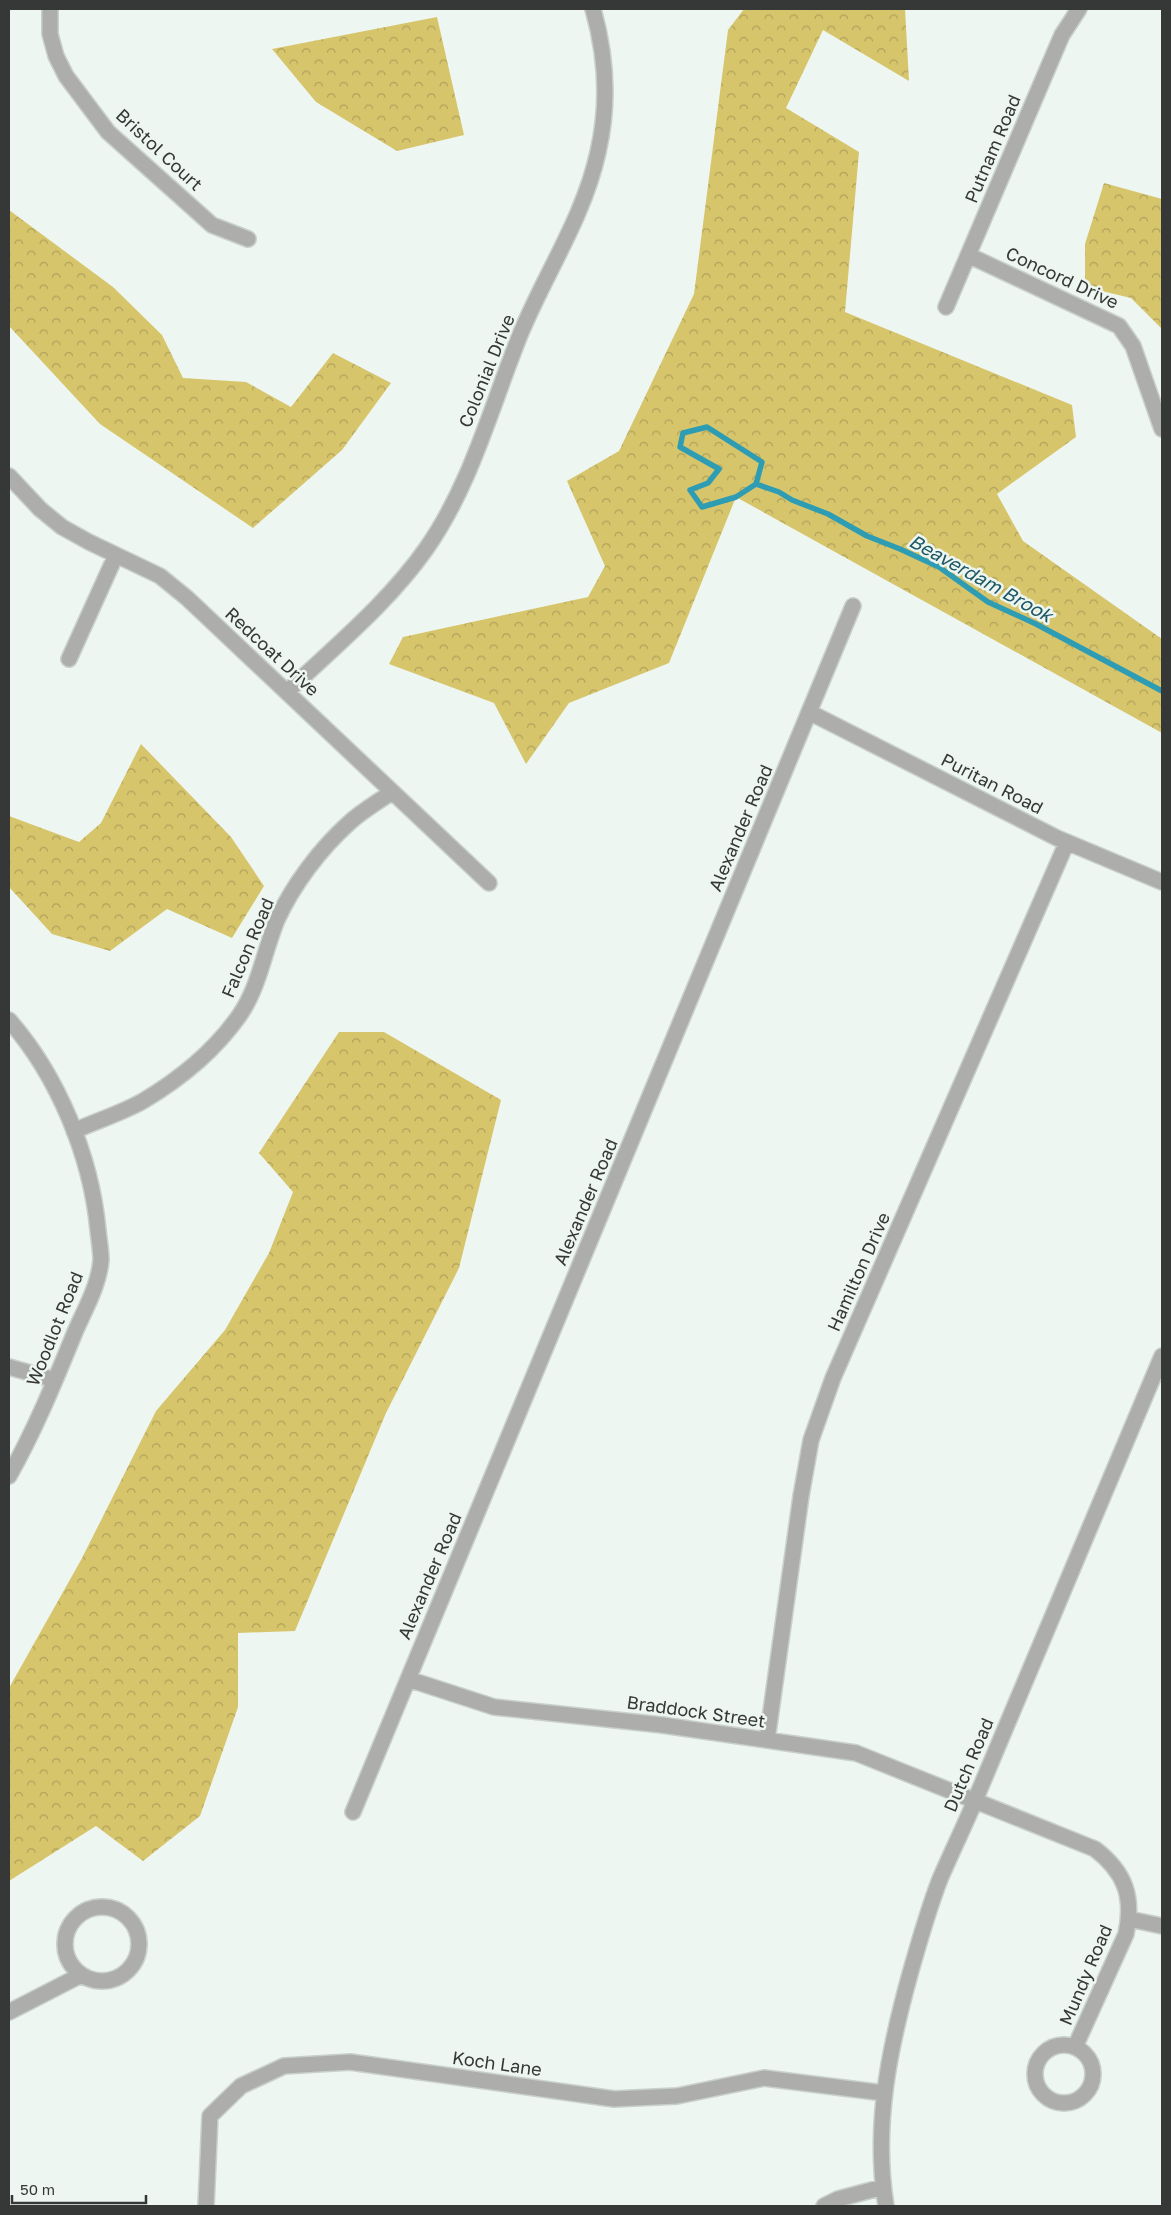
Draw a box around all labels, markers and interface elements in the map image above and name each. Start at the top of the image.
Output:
street label: Putnam Road [959,91,1025,206]
street label: Bristol Court [112,104,207,195]
street label: Concord Drive [1003,241,1122,313]
street label: Colonial Drive [453,311,519,431]
water label: Beaverdam Brook [906,529,1059,628]
street label: Redcoat Drive [221,602,324,700]
street label: Puritan Road [938,748,1047,818]
street label: Alexander Road [703,761,777,894]
street label: Falcon Road [216,894,278,1001]
street label: Alexander Road [548,1135,622,1268]
street label: Hamilton Drive [822,1209,894,1335]
street label: Woodlot Road [21,1268,87,1389]
street label: Alexander Road [392,1509,466,1642]
street label: Braddock Street [625,1690,767,1732]
street label: Dutch Road [938,1714,998,1815]
street label: Mundy Road [1054,1921,1116,2028]
street label: Koch Lane [451,2046,543,2080]
scale bar [12,2172,146,2204]
text: 50 m [20,2180,55,2198]

